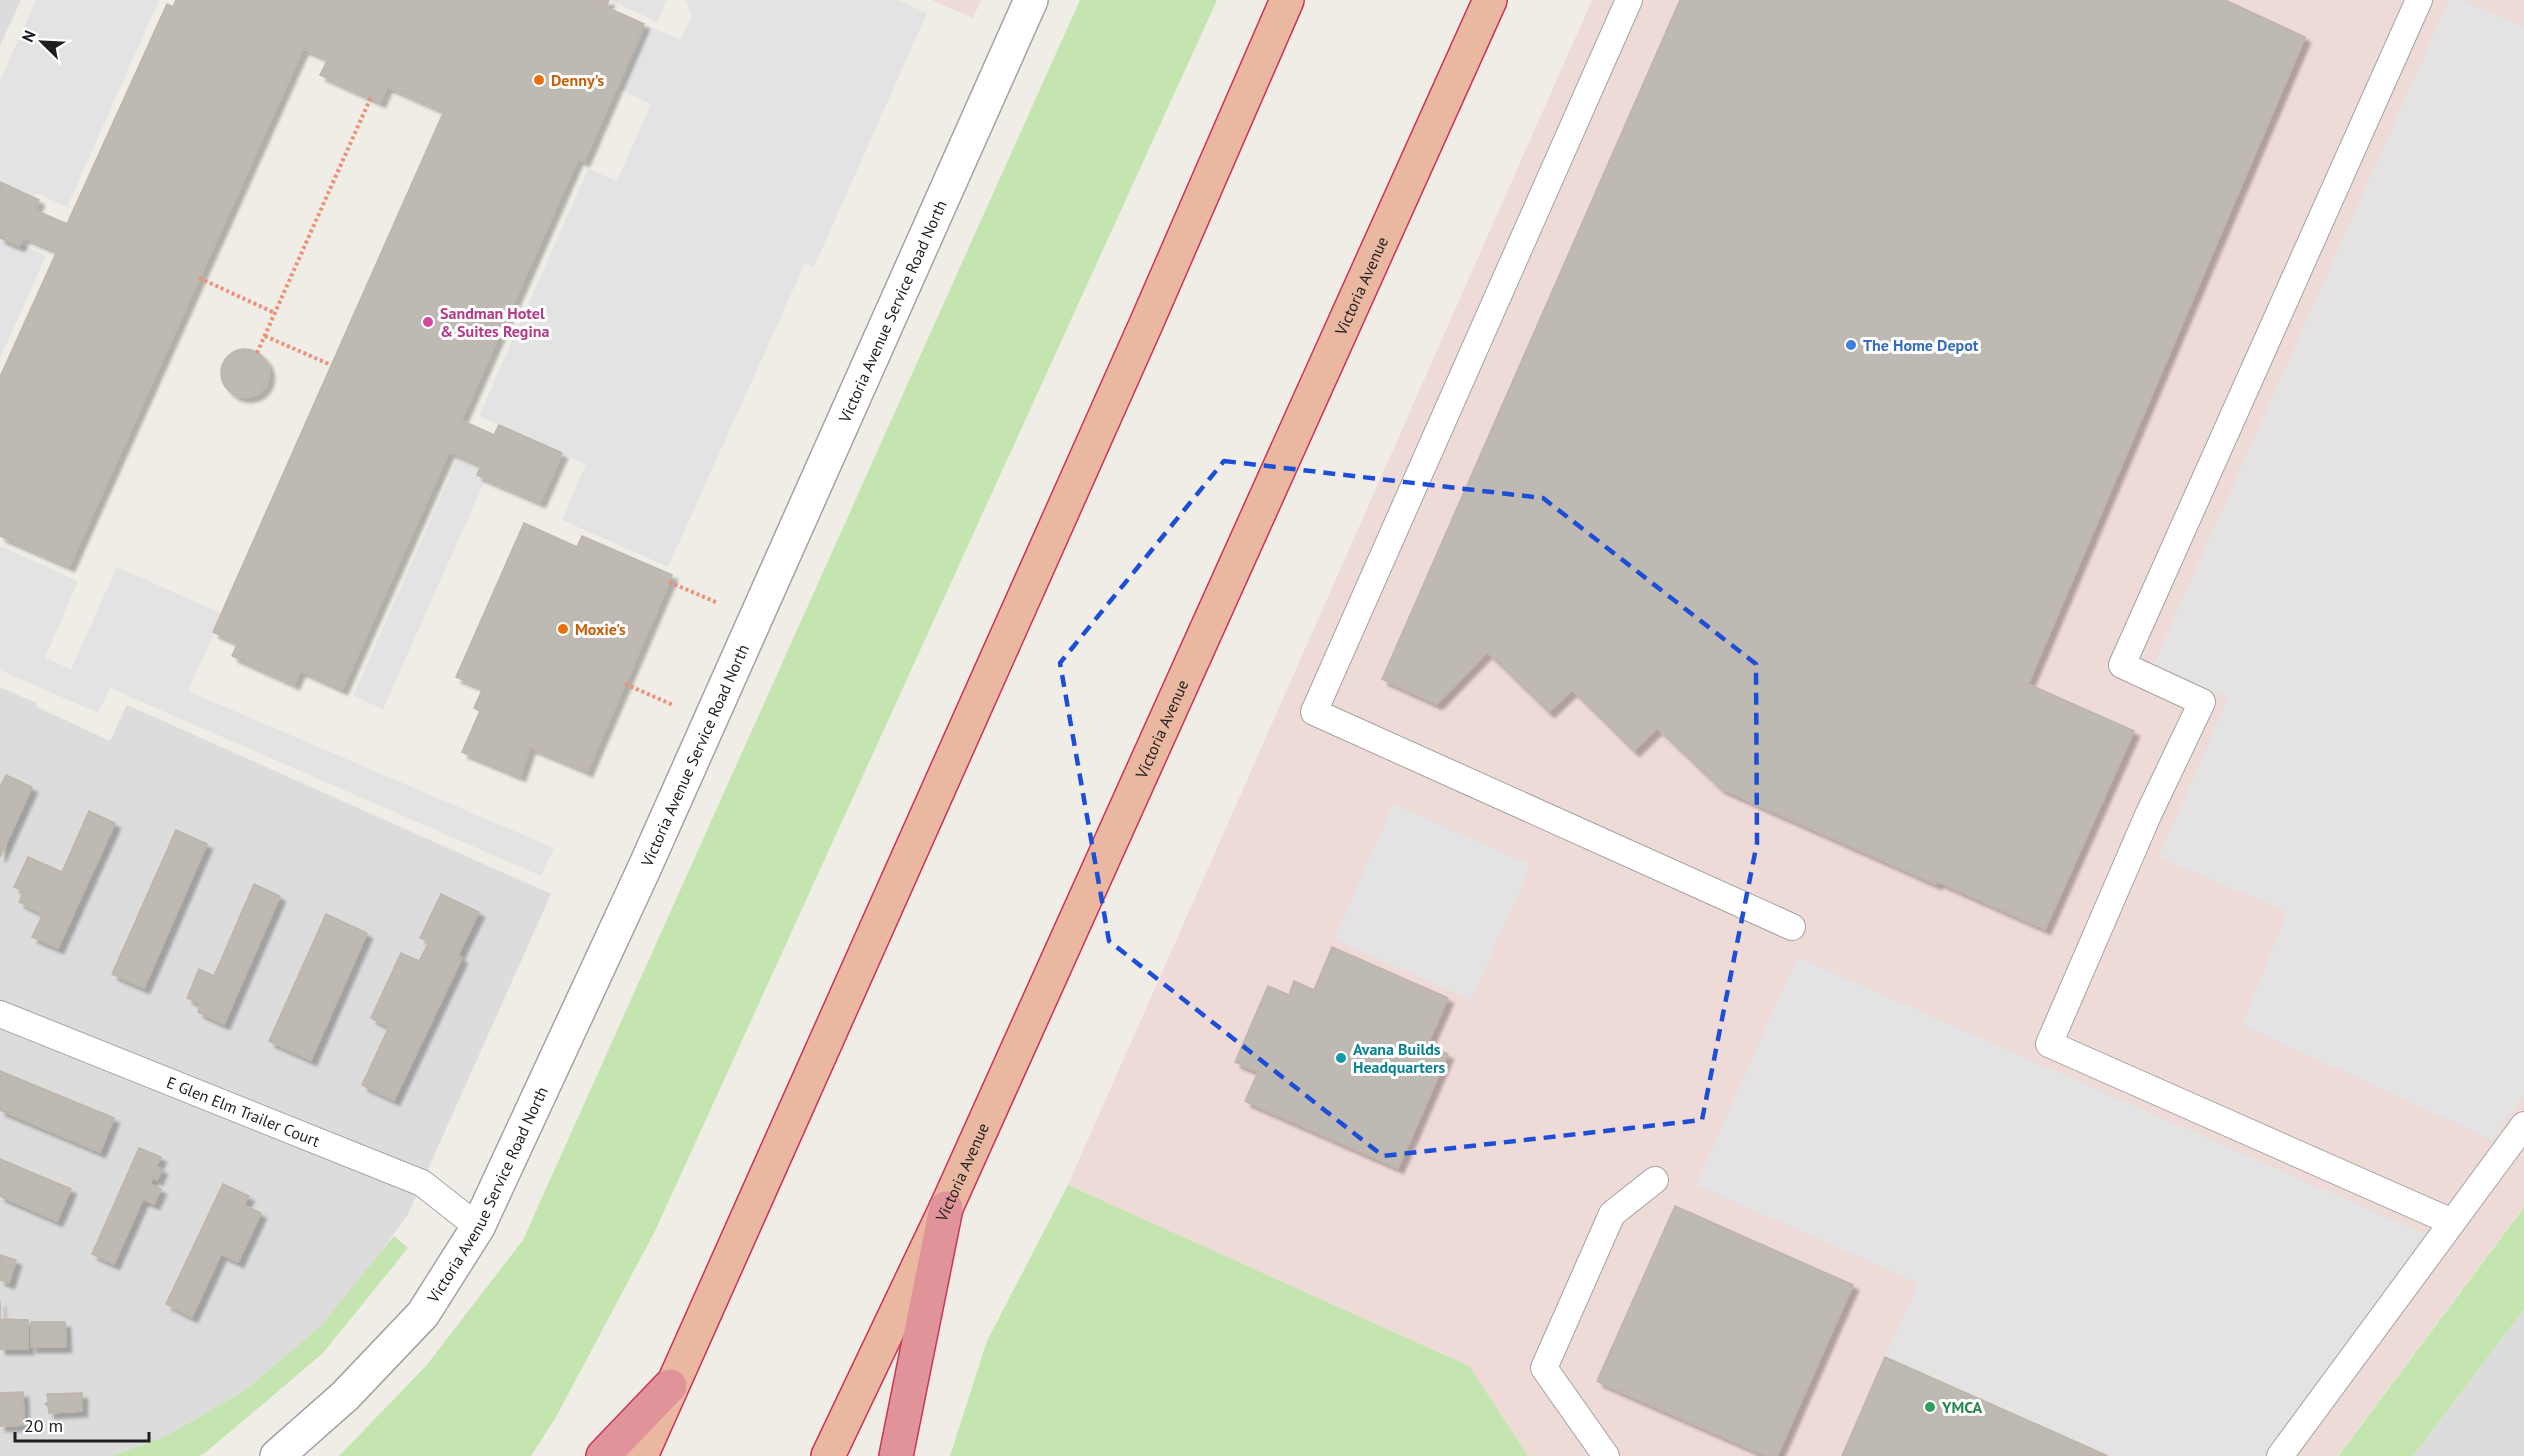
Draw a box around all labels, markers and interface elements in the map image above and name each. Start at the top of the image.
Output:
north arrow [12,12,72,72]
text: N [17,27,40,45]
place label: Denny's [551,70,604,90]
marker: Denny's [532,73,546,87]
street label: Victoria Avenue Service Road North [834,197,951,426]
street label: Victoria Avenue [1330,233,1392,339]
place label: Sandman Hotel & Suites Regina [440,303,549,341]
marker: Sandman Hotel & Suites Regina [421,315,435,329]
place label: The Home Depot [1863,335,1979,355]
marker: The Home Depot [1844,338,1858,352]
place label: Moxie's [575,619,626,639]
marker: Moxie's [556,622,570,636]
street label: Victoria Avenue Service Road North [636,641,753,870]
street label: Victoria Avenue [1130,677,1193,782]
place label: Avana Builds Headquarters [1353,1039,1446,1077]
marker: Avana Builds Headquarters [1334,1051,1348,1065]
street label: E Glen Elm Trailer Court [164,1072,323,1151]
street label: Victoria Avenue Service Road North [422,1083,552,1307]
street label: Victoria Avenue [931,1120,993,1225]
place label: YMCA [1941,1397,1983,1417]
marker: YMCA [1923,1400,1937,1414]
scale bar [15,1405,148,1443]
text: 20 m [24,1414,63,1437]

